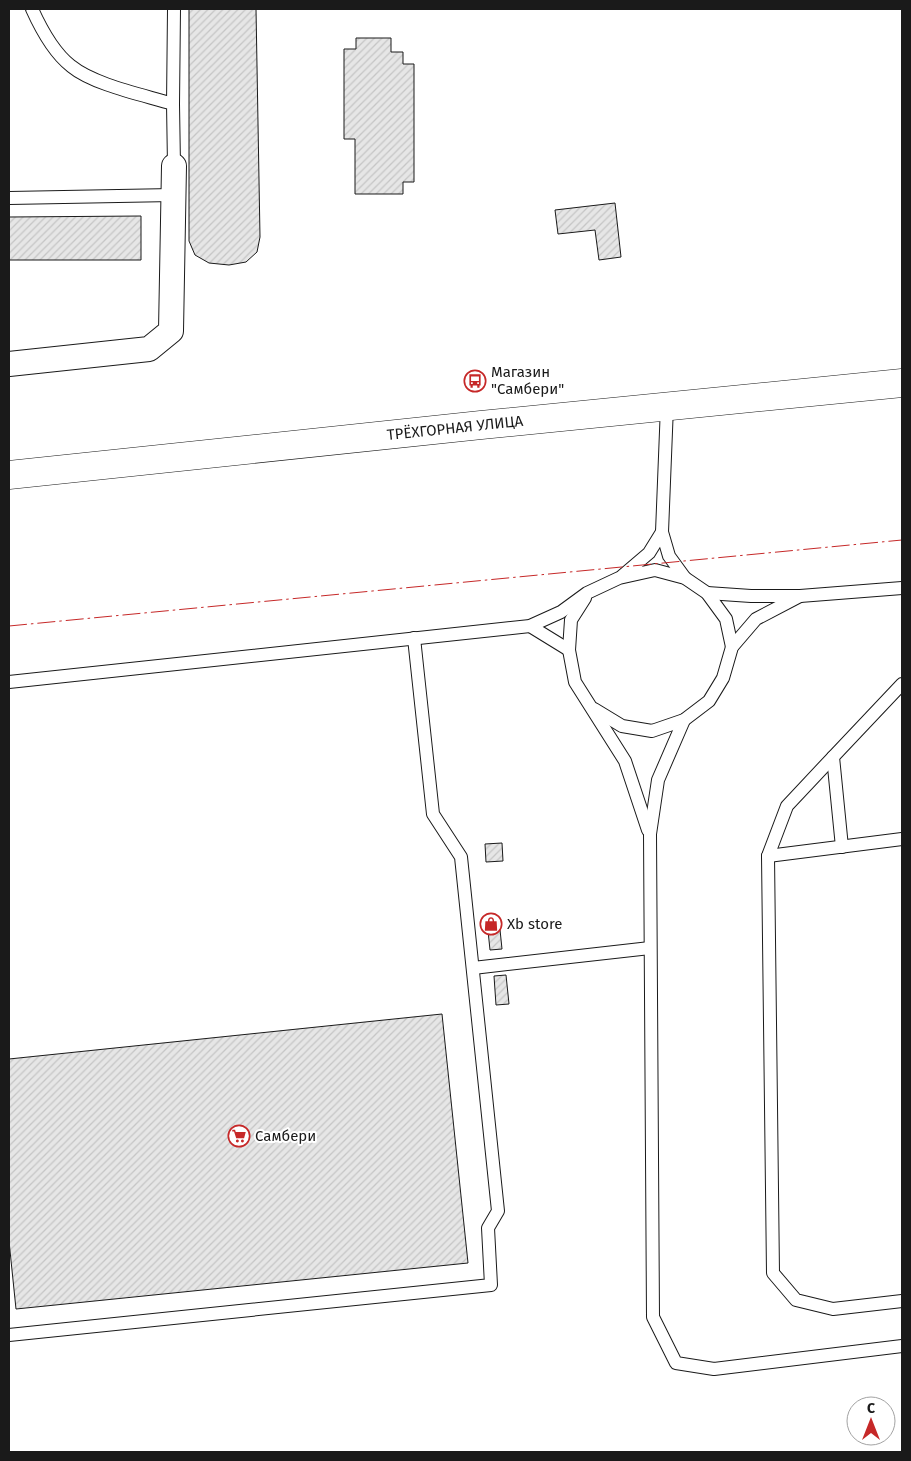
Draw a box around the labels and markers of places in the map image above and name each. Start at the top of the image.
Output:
place label: Магазин "Самбери" [491,363,564,398]
bus stop icon: Магазин "Самбери" [463,369,487,393]
shop icon: Xb store [479,912,503,936]
place label: Xb store [507,915,562,933]
supermarket icon: Самбери [227,1124,251,1148]
place label: Самбери [255,1127,316,1145]

